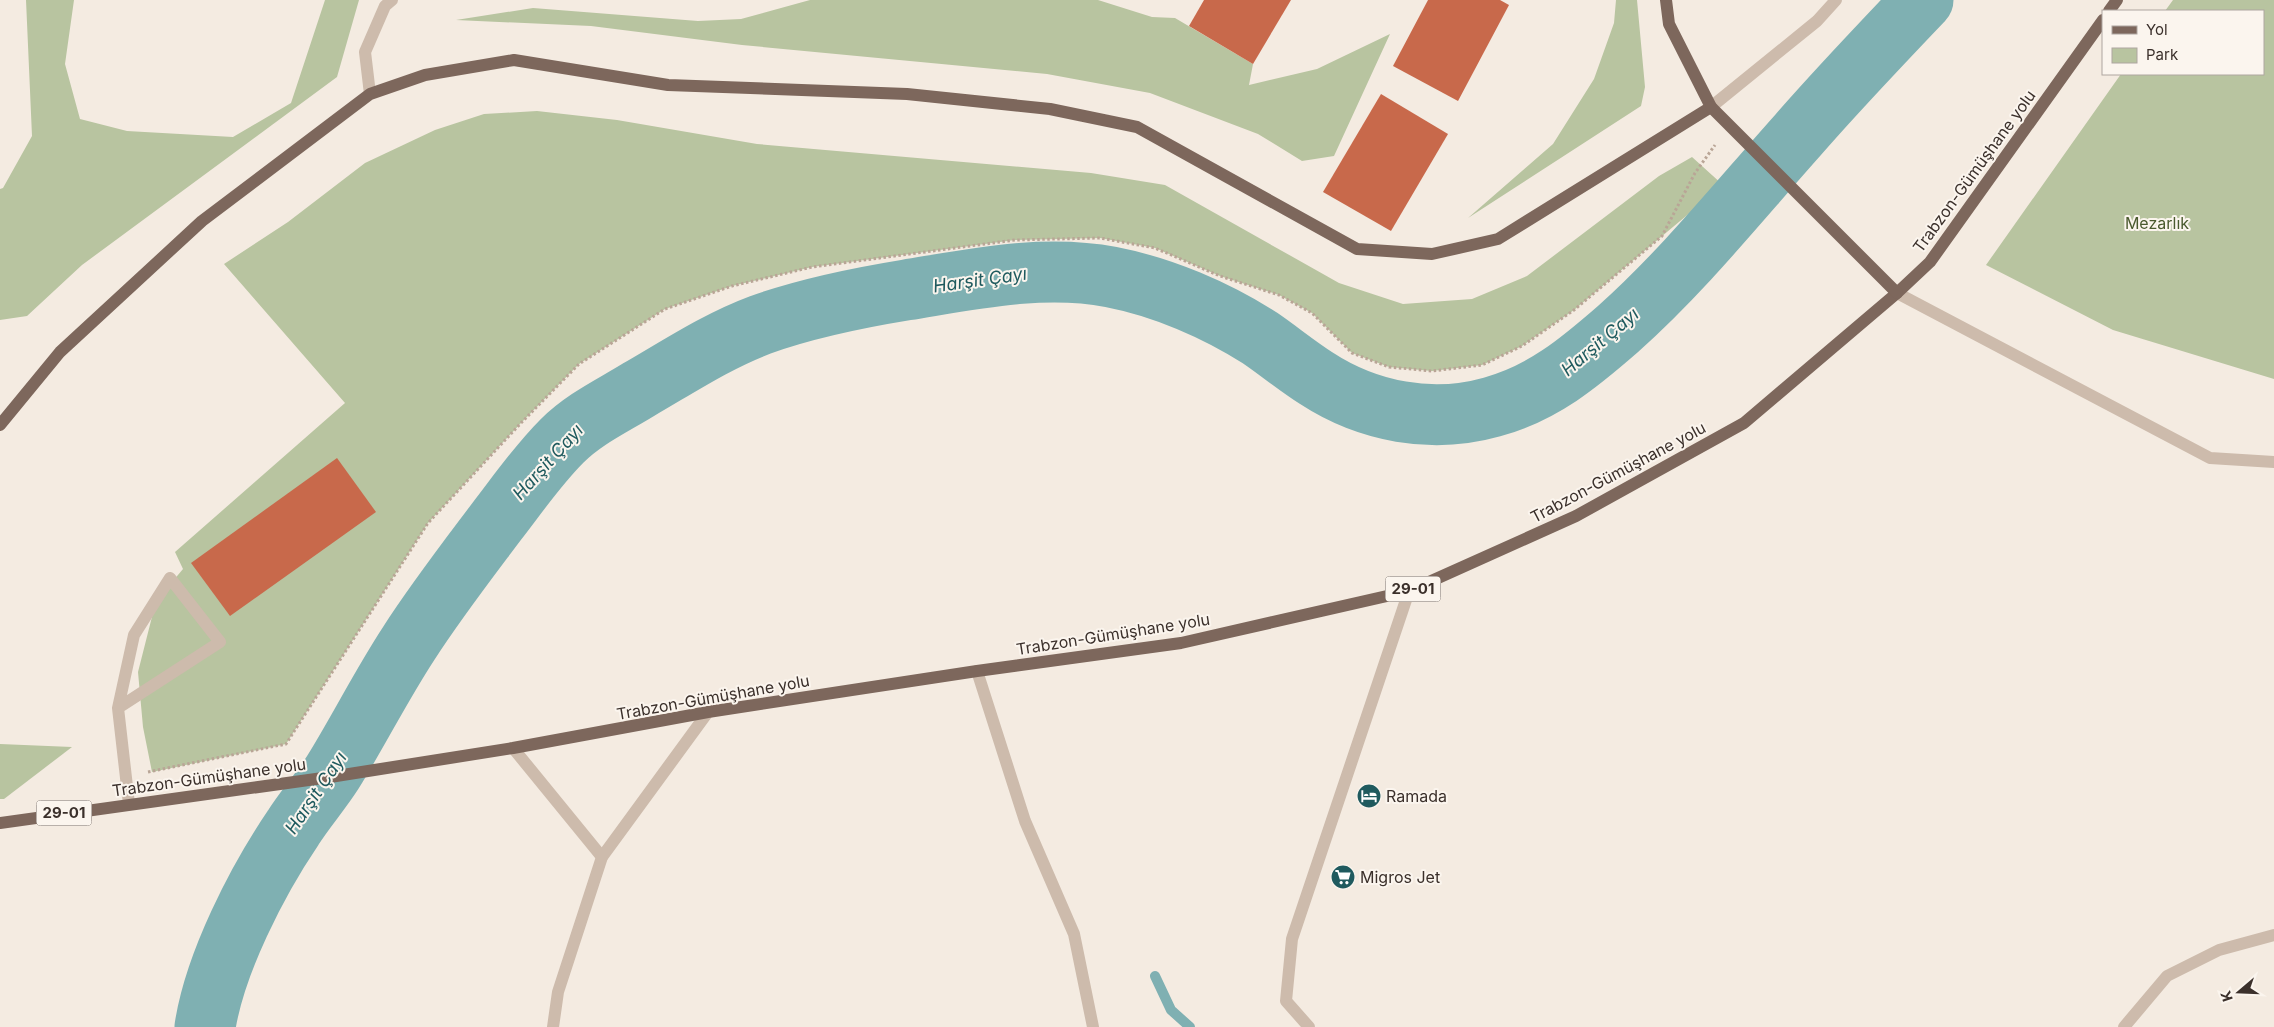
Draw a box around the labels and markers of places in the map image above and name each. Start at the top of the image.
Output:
hotel icon: Ramada [1356,783,1382,809]
place label: Ramada [1386,786,1447,806]
supermarket icon: Migros Jet [1330,864,1356,890]
place label: Migros Jet [1360,867,1440,887]

